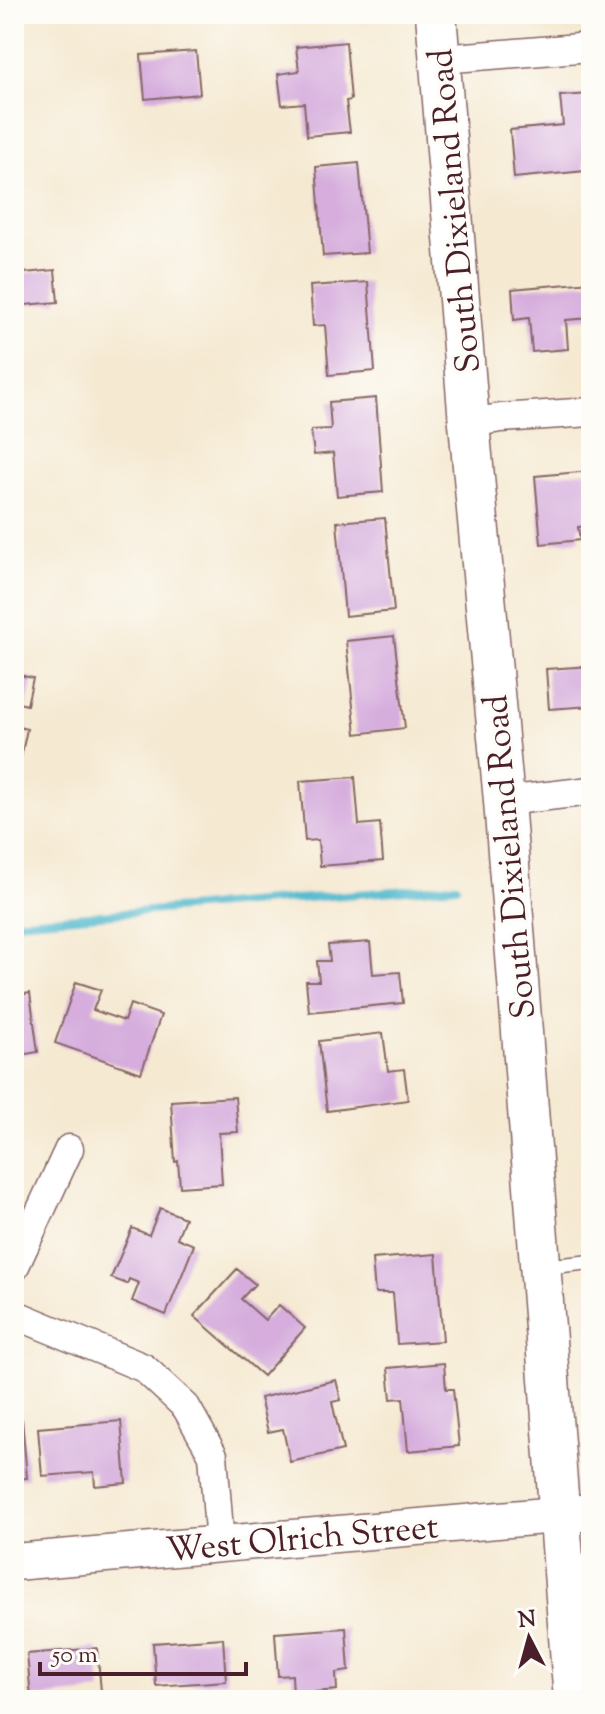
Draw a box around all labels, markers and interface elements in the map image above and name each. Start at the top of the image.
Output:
street label: South Dixieland Road [418,46,495,375]
street label: South Dixieland Road [473,692,550,1021]
street label: West Olrich Street [164,1504,441,1577]
north arrow [489,1598,569,1678]
text: N [517,1604,538,1638]
scale bar [40,1626,246,1676]
text: 50 m [50,1639,98,1673]

